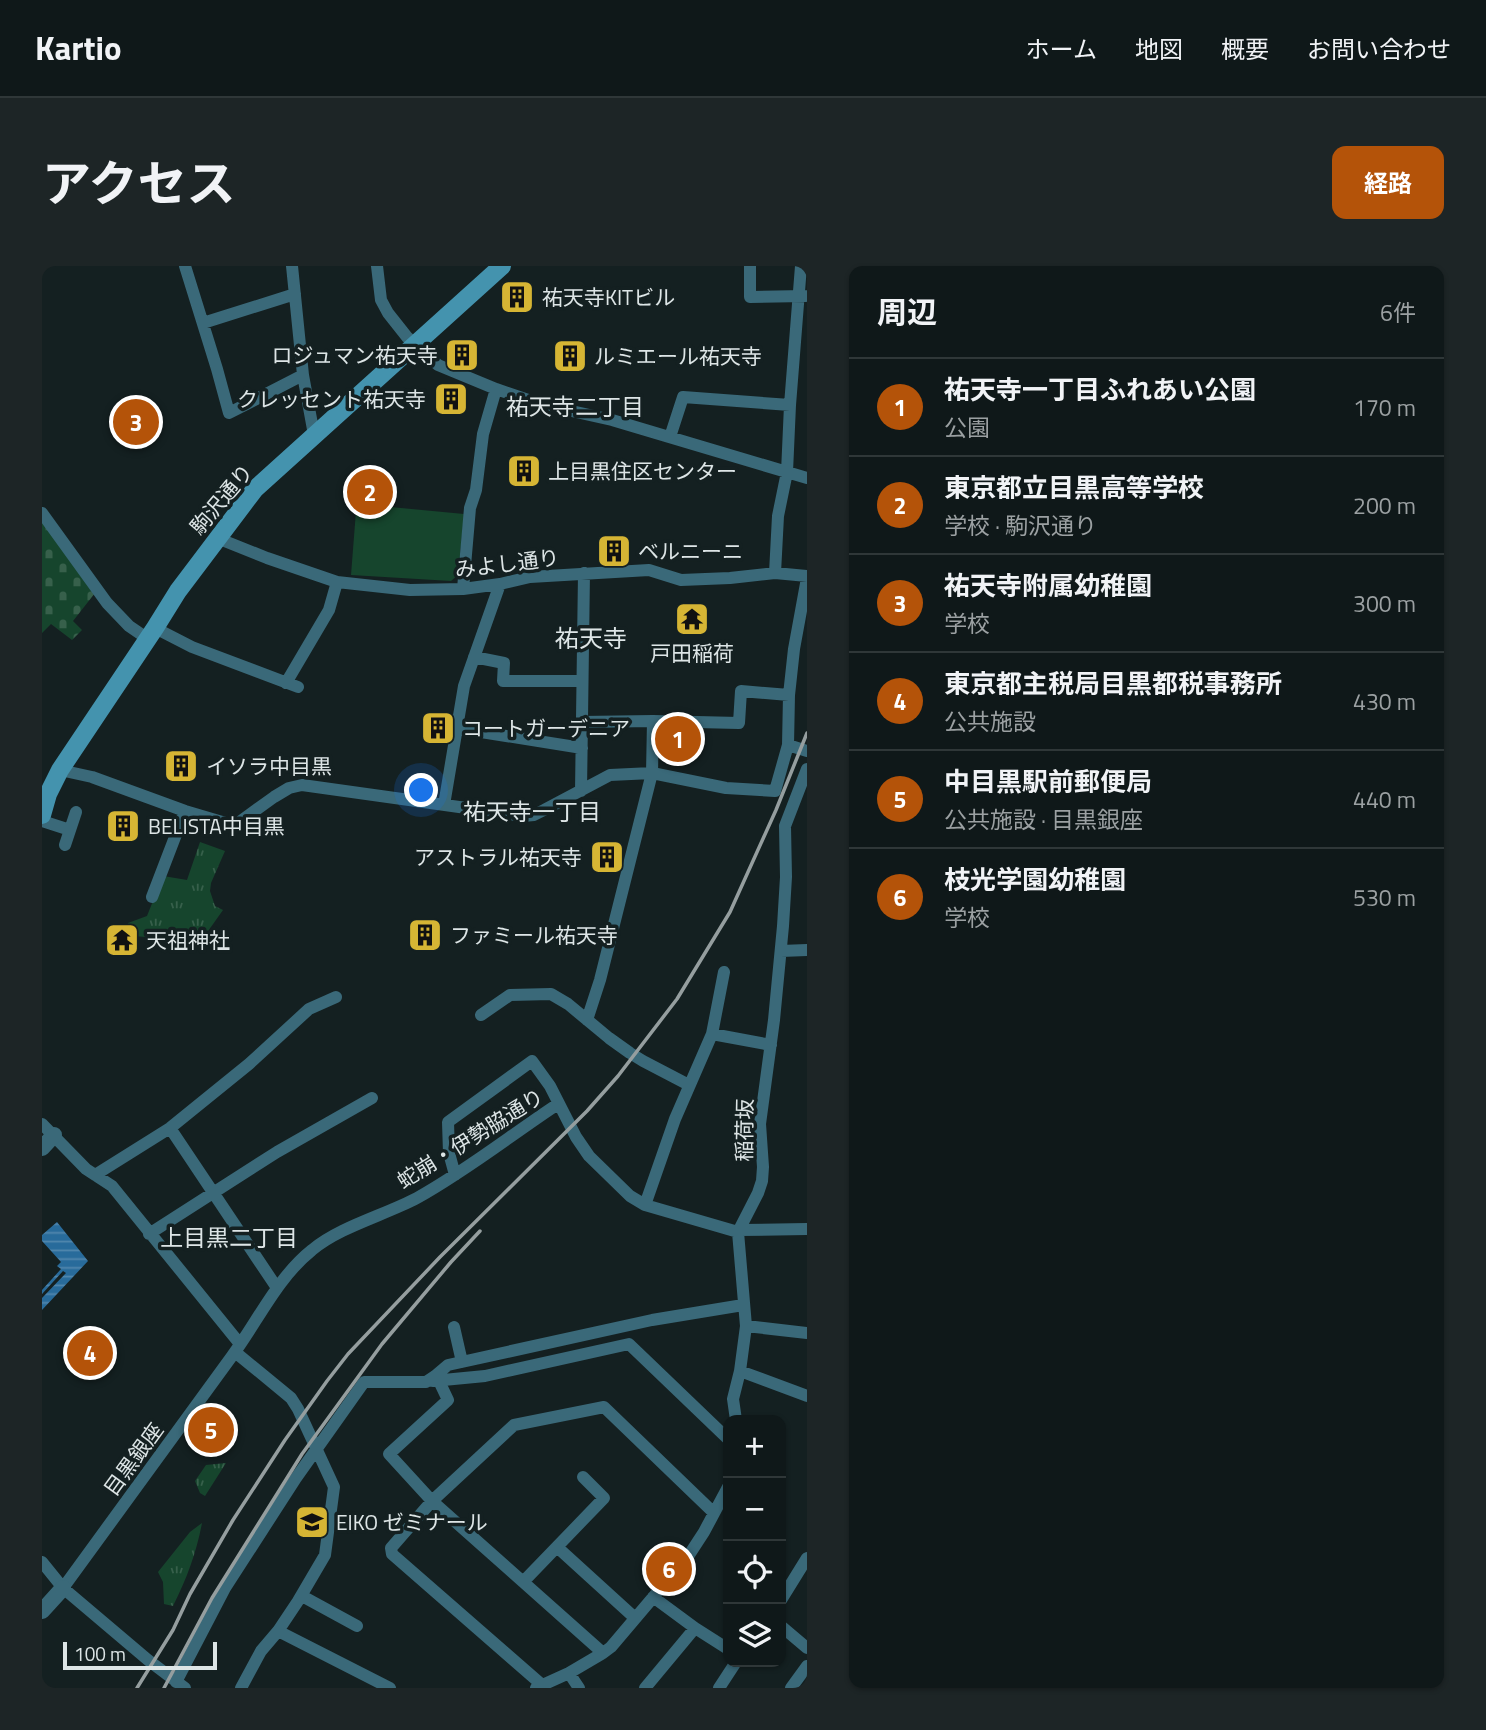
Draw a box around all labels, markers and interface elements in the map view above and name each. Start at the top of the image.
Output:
text: Kartio [35,23,122,73]
text: ホーム [1026,31,1097,67]
text: 地図 [1135,31,1183,67]
text: 概要 [1221,31,1269,67]
text: お問い合わせ [1307,31,1451,67]
text: アクセス [42,145,236,220]
button: 経路 [1332,146,1444,219]
building icon: 祐天寺KITビル [498,278,536,316]
place label: 祐天寺KITビル [542,281,675,313]
text: 周辺 [877,289,937,335]
text: 6件 [1380,295,1416,330]
building icon: ロジュマン祐天寺 [443,336,481,374]
building icon: ルミエール祐天寺 [551,337,589,375]
place label: ロジュマン祐天寺 [271,339,438,371]
place label: ルミエール祐天寺 [594,340,762,372]
text: 祐天寺一丁目ふれあい公園 [944,370,1256,409]
building icon: クレッセント祐天寺 [432,380,470,418]
place label: クレッセント祐天寺 [237,383,426,415]
district label: 祐天寺二丁目 [506,389,644,424]
text: 1 [894,390,906,425]
text: 170 m [1353,390,1416,425]
pin: 3 [113,396,159,448]
text: 公園 [944,410,990,445]
building icon: 上目黒住区センター [505,452,543,490]
place label: 上目黒住区センター [548,455,737,487]
street label: 駒沢通り [182,457,260,541]
pin: 2 [347,466,393,518]
text: 東京都立目黒高等学校 [944,468,1204,507]
text: 2 [894,488,906,523]
text: 200 m [1353,488,1416,523]
text: 学校 · 駒沢通り [944,508,1097,543]
building icon: ベルニーニ [595,532,633,570]
place label: ベルニーニ [638,535,743,567]
street label: みよし通り [453,541,561,585]
text: 祐天寺附属幼稚園 [944,566,1152,605]
text: 3 [894,586,906,621]
text: 300 m [1353,586,1416,621]
temple icon: 戸田稲荷 [673,600,711,638]
text: 学校 [944,606,990,641]
district label: 祐天寺 [555,620,627,656]
place label: 戸田稲荷 [650,637,734,669]
text: 東京都主税局目黒都税事務所 [944,664,1282,703]
text: 4 [894,684,906,719]
text: 430 m [1353,684,1416,719]
text: 公共施設 [944,704,1036,739]
building icon: コートガーデニア [419,709,457,747]
place label: コートガーデニア [462,712,630,744]
pin: 1 [655,713,701,765]
building icon: イソラ中目黒 [162,747,200,785]
place label: イソラ中目黒 [206,750,332,782]
text: 中目黒駅前郵便局 [944,762,1152,801]
your location [404,773,438,807]
text: 5 [894,782,906,817]
text: 440 m [1353,782,1416,817]
district label: 祐天寺一丁目 [463,794,601,829]
text: 公共施設 · 目黒銀座 [944,802,1143,837]
building icon: BELISTA中目黒 [104,807,142,845]
place label: BELISTA中目黒 [148,810,285,842]
building icon: アストラル祐天寺 [588,838,626,876]
place label: アストラル祐天寺 [414,841,582,873]
text: 枝光学園幼稚園 [944,860,1126,899]
text: 6 [894,880,906,915]
text: 530 m [1353,880,1416,915]
text: 学校 [944,900,990,935]
building icon: ファミール祐天寺 [406,916,444,954]
place label: ファミール祐天寺 [450,919,618,951]
temple icon: 天祖神社 [103,921,141,959]
place label: 天祖神社 [146,924,230,956]
street label: 蛇崩・伊勢脇通り [390,1080,550,1196]
street label: 稲荷坂 [727,1098,761,1162]
district label: 上目黒二丁目 [160,1220,298,1255]
pin: 4 [67,1327,113,1379]
pin: 5 [188,1404,234,1456]
map controls [723,1415,786,1667]
button: + [723,1415,786,1478]
street label: 目黒銀座 [95,1416,171,1502]
button: − [723,1478,786,1541]
school or university icon: EIKO ゼミナール [293,1503,331,1541]
place label: EIKO ゼミナール [336,1506,488,1538]
button: locate [723,1541,786,1604]
pin: 6 [646,1543,692,1595]
button: layers [723,1604,786,1667]
scale bar [63,1639,217,1671]
text: 100 m [74,1639,126,1668]

